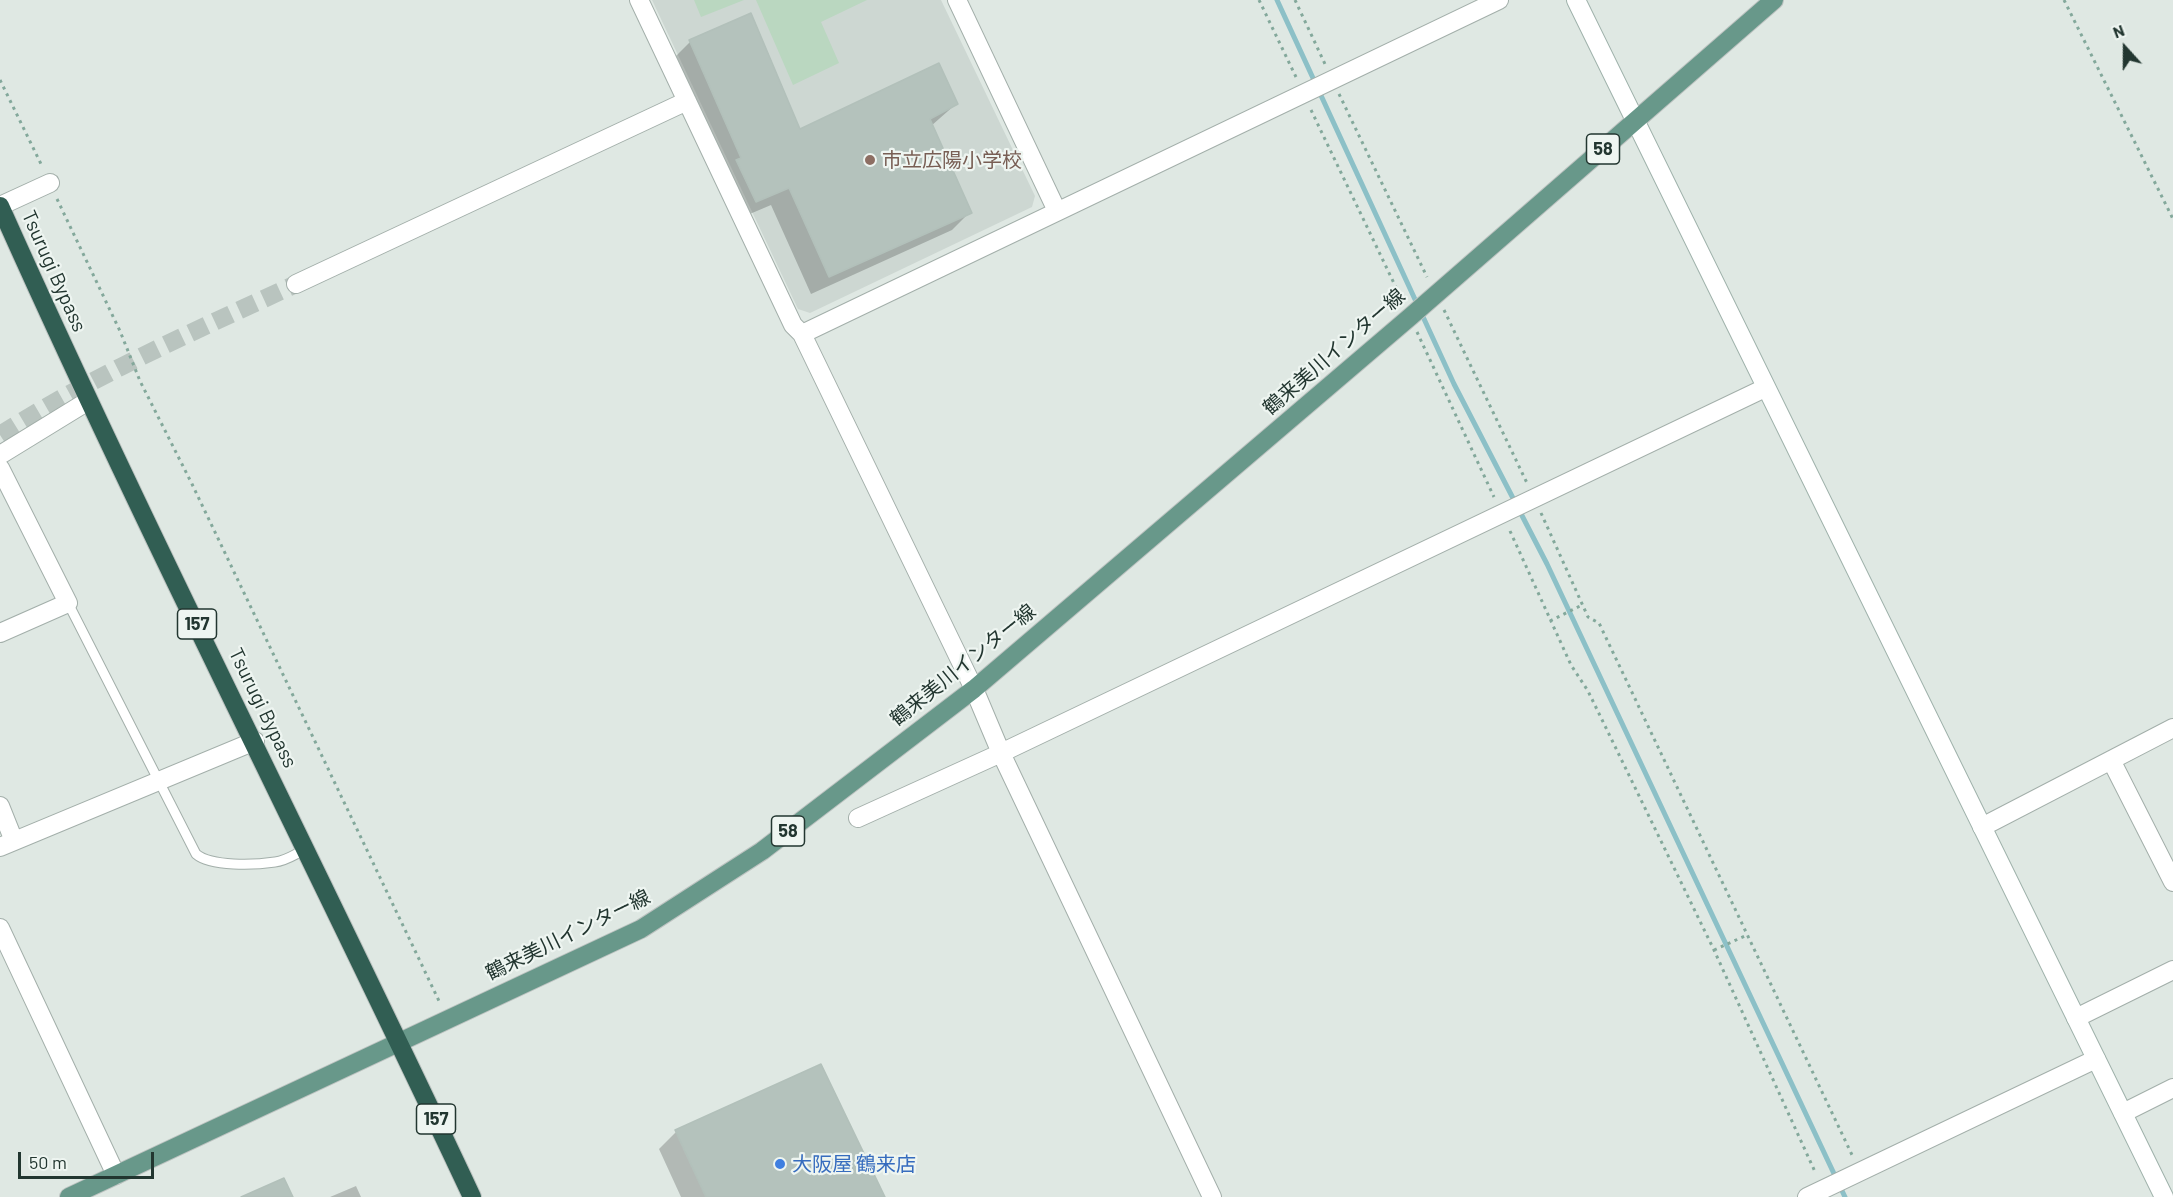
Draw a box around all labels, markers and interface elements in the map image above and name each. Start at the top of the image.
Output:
north arrow [2095,18,2155,78]
text: N [2110,20,2127,42]
road number: 58 [1586,134,1620,164]
place label: 市立広陽小学校 [882,148,1022,172]
marker: 市立広陽小学校 [863,153,877,167]
street label: Tsurugi Bypass [17,207,91,335]
street label: 鶴来美川インター線 [1258,284,1410,420]
street label: 鶴来美川インター線 [886,599,1040,731]
road number: 157 [178,609,216,639]
street label: Tsurugi Bypass [224,644,302,772]
road number: 58 [772,816,804,846]
street label: 鶴来美川インター線 [482,885,654,985]
road number: 157 [416,1104,456,1134]
scale bar [21,1140,158,1178]
text: 50 m [29,1151,67,1173]
place label: 大阪屋 鶴来店 [792,1152,916,1176]
marker: 大阪屋 鶴来店 [773,1157,787,1171]

